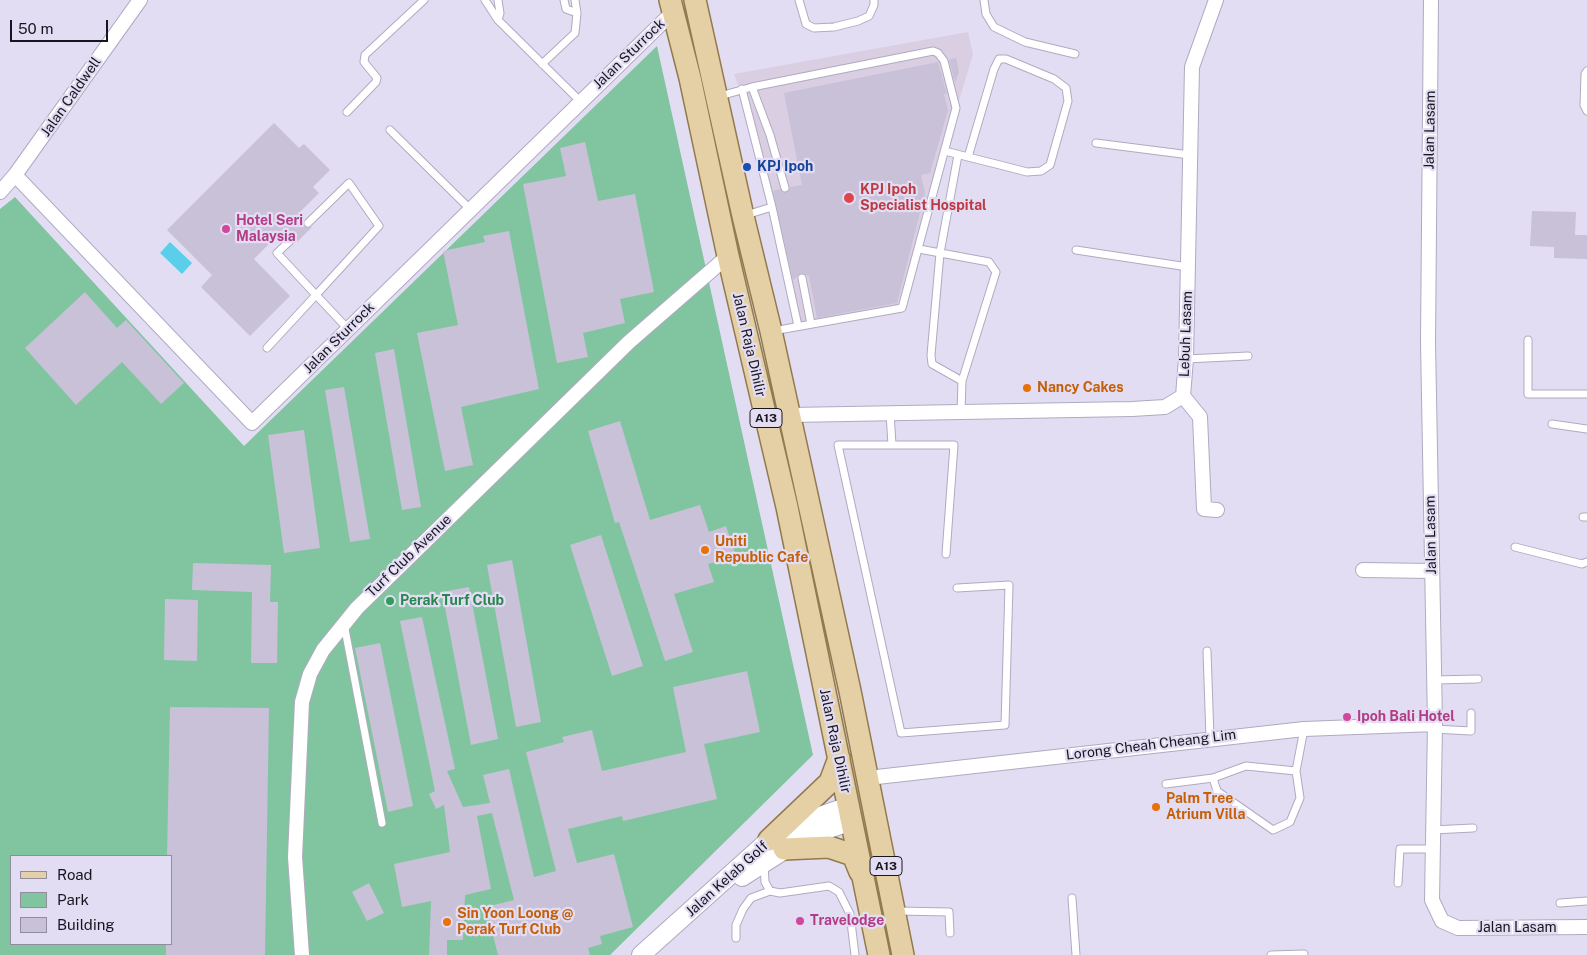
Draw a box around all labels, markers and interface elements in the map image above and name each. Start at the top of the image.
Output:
scale bar [12,10,110,42]
street label: Jalan Sturrock [590,16,668,92]
text: 50 m [18,20,53,37]
street label: Jalan Caldwell [37,54,105,140]
street label: Jalan Lasam [1421,90,1439,170]
place label: KPJ Ipoh [757,159,813,175]
marker: KPJ Ipoh [741,161,753,173]
place label: KPJ Ipoh Specialist Hospital [860,182,987,214]
marker: KPJ Ipoh Specialist Hospital [842,191,856,205]
place label: Hotel Seri Malaysia [236,213,303,246]
marker: Hotel Seri Malaysia [220,223,232,235]
street label: Jalan Raja Dihilir [729,291,769,399]
street label: Lebuh Lasam [1176,291,1196,377]
street label: Jalan Sturrock [300,299,378,377]
place label: Nancy Cakes [1037,380,1124,396]
marker: Nancy Cakes [1021,382,1033,394]
road number: A13 [750,408,782,428]
street label: Jalan Lasam [1422,495,1440,575]
street label: Turf Club Avenue [363,511,455,601]
place label: Uniti Republic Cafe [715,534,808,566]
marker: Uniti Republic Cafe [699,544,711,556]
place label: Perak Turf Club [400,593,504,609]
marker: Perak Turf Club [384,595,396,607]
street label: Jalan Raja Dihilir [816,687,854,795]
place label: Ipoh Bali Hotel [1357,709,1455,725]
marker: Ipoh Bali Hotel [1341,711,1353,723]
street label: Lorong Cheah Cheang Lim [1065,726,1237,764]
place label: Palm Tree Atrium Villa [1166,791,1245,824]
marker: Palm Tree Atrium Villa [1150,801,1162,813]
street label: Jalan Kelab Golf [682,838,772,920]
legend [10,855,172,945]
road number: A13 [870,856,902,876]
text: Road [57,866,93,883]
text: Park [57,891,89,908]
place label: Sin Yoon Loong @ Perak Turf Club [457,906,573,939]
place label: Travelodge [810,913,884,929]
marker: Travelodge [794,915,806,927]
text: Building [57,916,115,933]
marker: Sin Yoon Loong @ Perak Turf Club [441,916,453,928]
street label: Jalan Lasam [1477,920,1557,936]

